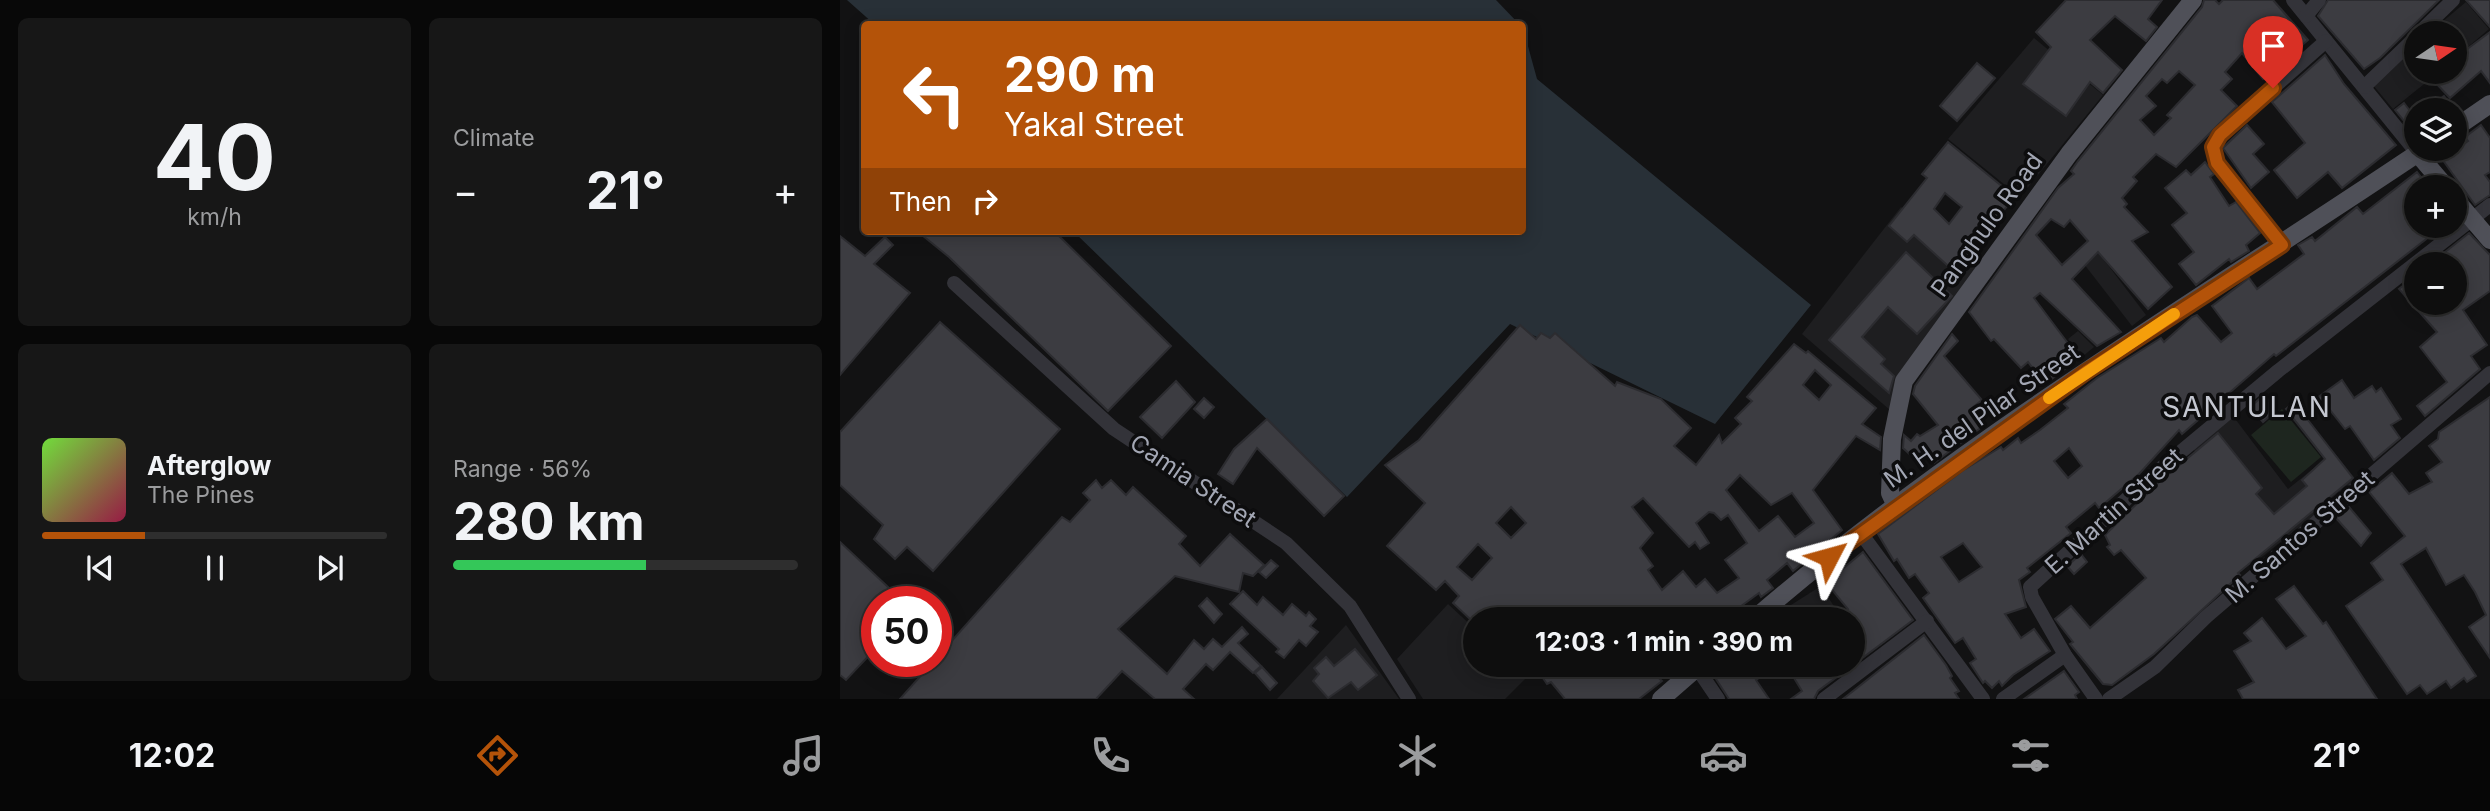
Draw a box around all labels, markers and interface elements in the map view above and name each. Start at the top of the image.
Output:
pin [2243,16,2303,88]
north arrow [2404,21,2468,84]
map controls [2404,21,2467,315]
icon: arrive [2254,27,2292,65]
text: 290 m [1004,45,1156,104]
icon: left [889,49,980,140]
button: layers [2404,98,2467,161]
text: 40 [153,102,276,212]
text: Yakal Street [1004,105,1184,144]
text: Climate [453,124,535,152]
street label: Panghulo Road [1925,147,2049,302]
text: 21° [586,159,665,222]
text: − [453,168,478,214]
text: + [773,168,798,214]
button: + [2404,175,2467,238]
icon: right [966,182,1004,220]
text: Then [889,186,952,217]
text: km/h [187,203,242,231]
button: − [2404,252,2467,315]
street label: M. H. del Pilar Street [1878,337,2085,494]
district label: SANTULAN [2162,390,2332,424]
street label: Camia Street [1125,428,1262,533]
street label: E. Martin Street [2039,441,2188,580]
text: Afterglow [147,450,271,481]
text: Range · 56% [453,455,592,483]
street label: M. Santos Street [2219,464,2380,609]
text: The Pines [147,481,255,509]
text: 280 km [453,490,645,553]
position arrow [1792,520,1866,594]
icon: previous [81,549,119,587]
icon: pause [196,549,234,587]
icon: next [311,549,349,587]
speed limit sign: 50 [861,586,952,677]
text: 12:03 · 1 min · 390 m [1535,626,1793,657]
icon: directions [473,731,522,780]
icon: music [779,731,828,780]
icon: phone [1086,731,1135,780]
icon: climate [1393,731,1442,780]
icon: car [1699,731,1748,780]
icon: filters [2006,731,2055,780]
text: 12:02 [129,736,215,775]
text: 21° [2312,736,2361,775]

